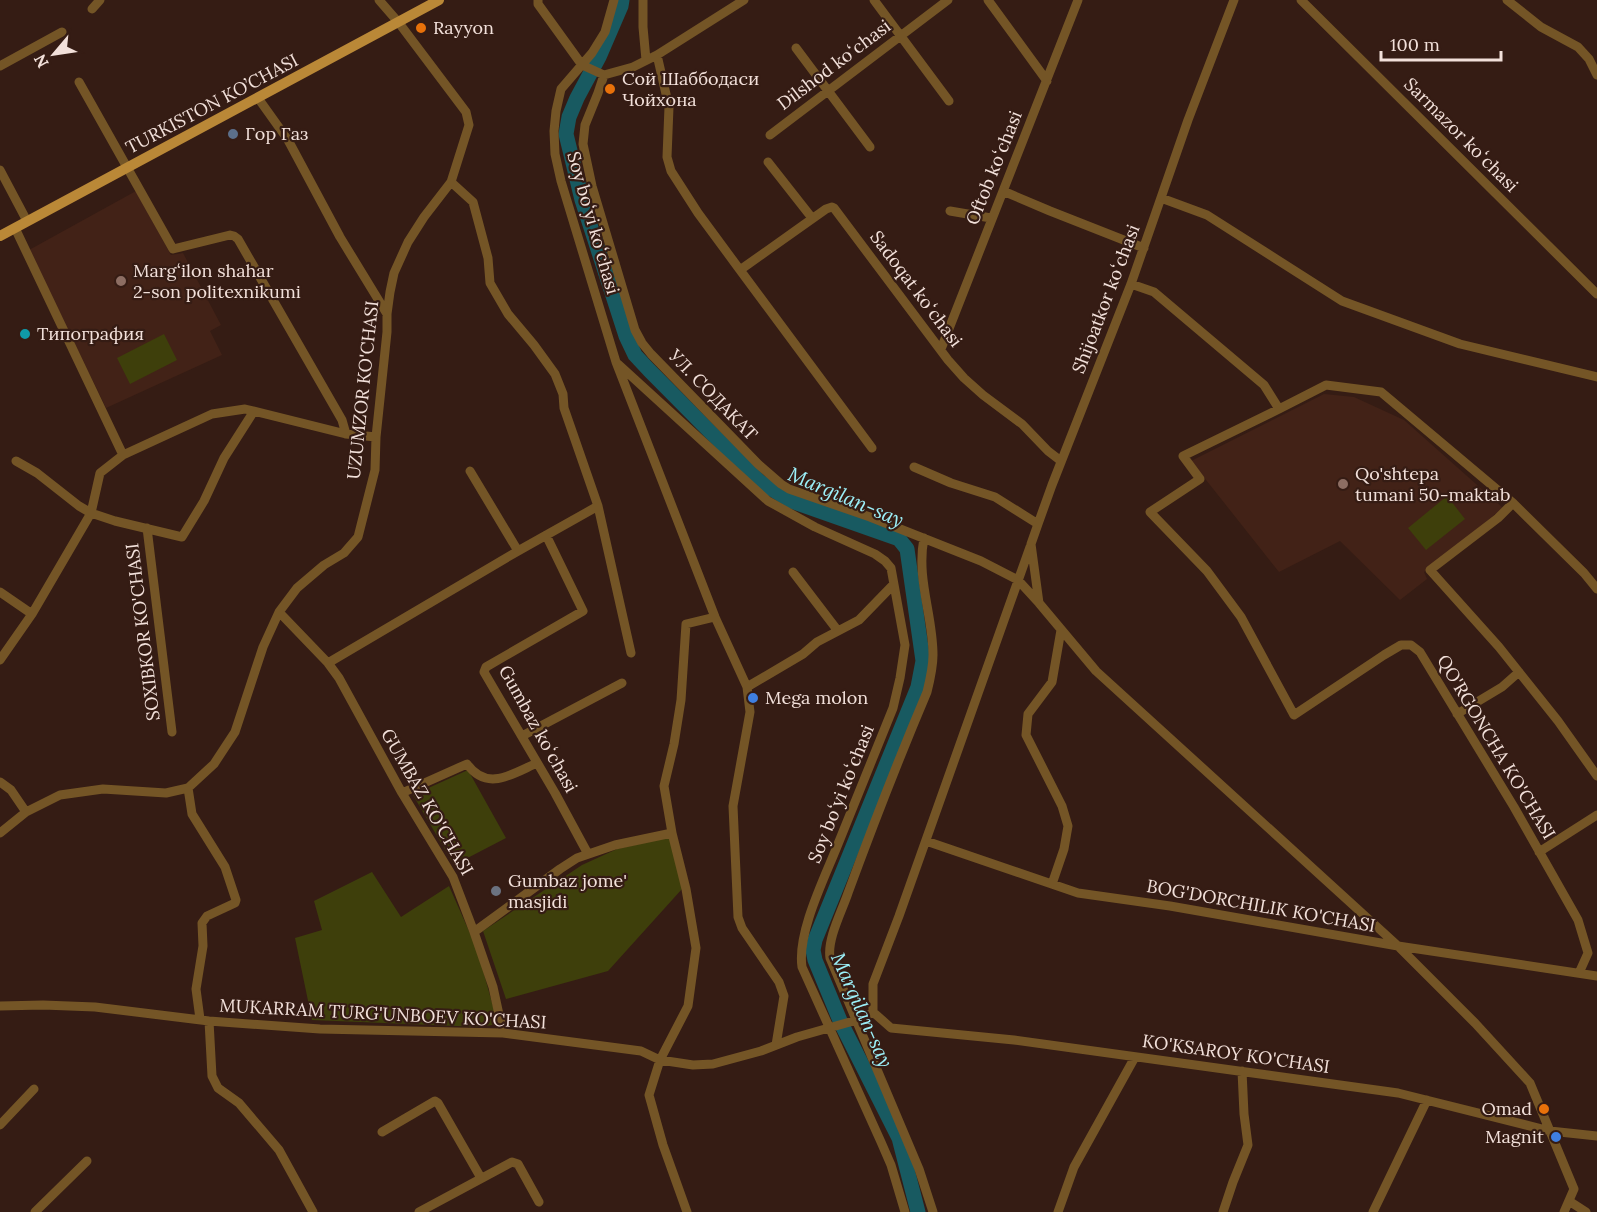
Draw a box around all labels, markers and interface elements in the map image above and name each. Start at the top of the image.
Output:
street label: Dilshod koʻchasi [772,14,895,115]
place label: Rayyon [433,16,494,39]
marker: Rayyon [414,21,428,35]
north arrow [24,24,84,84]
scale bar [1381,24,1501,62]
text: 100 m [1390,33,1440,56]
street label: TURKISTON KO’CHASI [122,48,302,159]
text: N [29,51,53,72]
place label: Сой Шаббодаси Чойхона [622,67,759,111]
street label: Sarmazor koʻchasi [1399,73,1523,197]
marker: Сой Шаббодаси Чойхона [603,82,617,96]
street label: Oftob koʻchasi [960,107,1027,228]
place label: Гор Газ [245,122,308,145]
marker: Гор Газ [226,127,240,141]
street label: Soy boʻyi koʻchasi [562,149,625,297]
street label: Shijoatkor koʻchasi [1067,221,1145,377]
street label: Sadoqat koʻchasi [865,226,968,351]
place label: Margʻilon shahar 2-son politexnikumi [133,259,301,303]
marker: Margʻilon shahar 2-son politexnikumi [114,274,128,288]
street label: UZUMZOR KO'CHASI [342,299,383,480]
place label: Типография [37,322,144,345]
marker: Типография [18,327,32,341]
street label: УЛ. СОДАКАТ [663,344,763,445]
water label: Margilan-say [784,461,908,532]
place label: Qo'shtepa tumani 50-maktab [1355,462,1510,506]
marker: Qo'shtepa tumani 50-maktab [1336,477,1350,491]
street label: SOXIBKOR KO'CHASI [120,542,165,722]
street label: QO'RGONCHA KO'CHASI [1432,650,1561,843]
street label: Gumbaz koʻchasi [494,661,583,796]
place label: Mega molon [765,686,868,709]
marker: Mega molon [746,691,760,705]
street label: Soy boʻyi koʻchasi [802,721,879,866]
street label: GUMBAZ KO'CHASI [376,724,479,879]
place label: Gumbaz jome' masjidi [508,869,627,913]
street label: BOG'DORCHILIK KO'CHASI [1145,874,1377,937]
marker: Gumbaz jome' masjidi [489,884,503,898]
water label: Margilan-say [826,948,899,1071]
street label: MUKARRAM TURG'UNBOEV KO'CHASI [219,993,547,1034]
street label: KO'KSAROY KO'CHASI [1141,1029,1331,1078]
place label: Omad [1482,1097,1532,1120]
marker: Omad [1537,1102,1551,1116]
place label: Magnit [1485,1125,1544,1148]
marker: Magnit [1549,1130,1563,1144]

